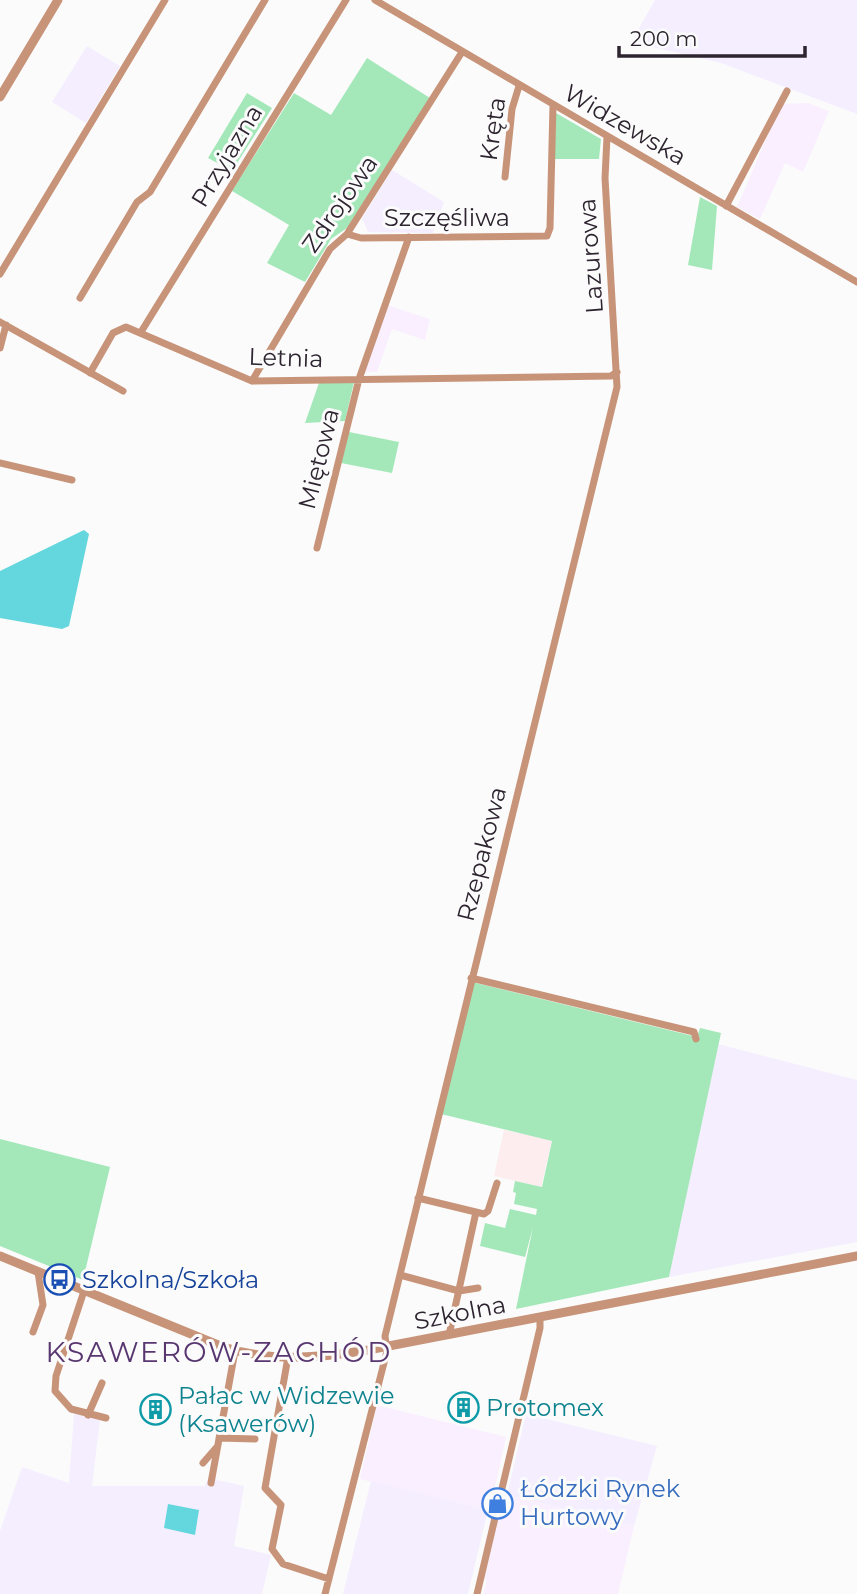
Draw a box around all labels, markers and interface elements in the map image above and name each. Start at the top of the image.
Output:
scale bar [619,14,804,58]
text: 200 m [630,26,697,51]
street label: Widzewska [559,78,691,171]
street label: Kręta [474,95,511,163]
street label: Przyjazna [185,99,268,212]
street label: Zdrojowa [296,150,384,258]
street label: Lazurowa [572,197,609,315]
street label: Szczęśliwa [384,203,510,232]
street label: Letnia [248,342,324,373]
street label: Miętowa [292,406,345,512]
street label: Rzepakowa [451,784,512,924]
bus stop icon: Szkolna/Szkoła [42,1263,76,1297]
place label: Szkolna/Szkoła [82,1265,259,1294]
street label: Szkolna [412,1289,508,1336]
district label: KSAWERÓW-ZACHÓD [46,1335,392,1369]
place label: Pałac w Widzewie (Ksawerów) [178,1381,394,1438]
building icon: Protomex [446,1391,480,1425]
building icon: Pałac w Widzewie (Ksawerów) [138,1393,172,1427]
place label: Protomex [486,1393,604,1422]
place label: Łódzki Rynek Hurtowy [520,1474,681,1531]
shop icon: Łódzki Rynek Hurtowy [480,1486,514,1520]

